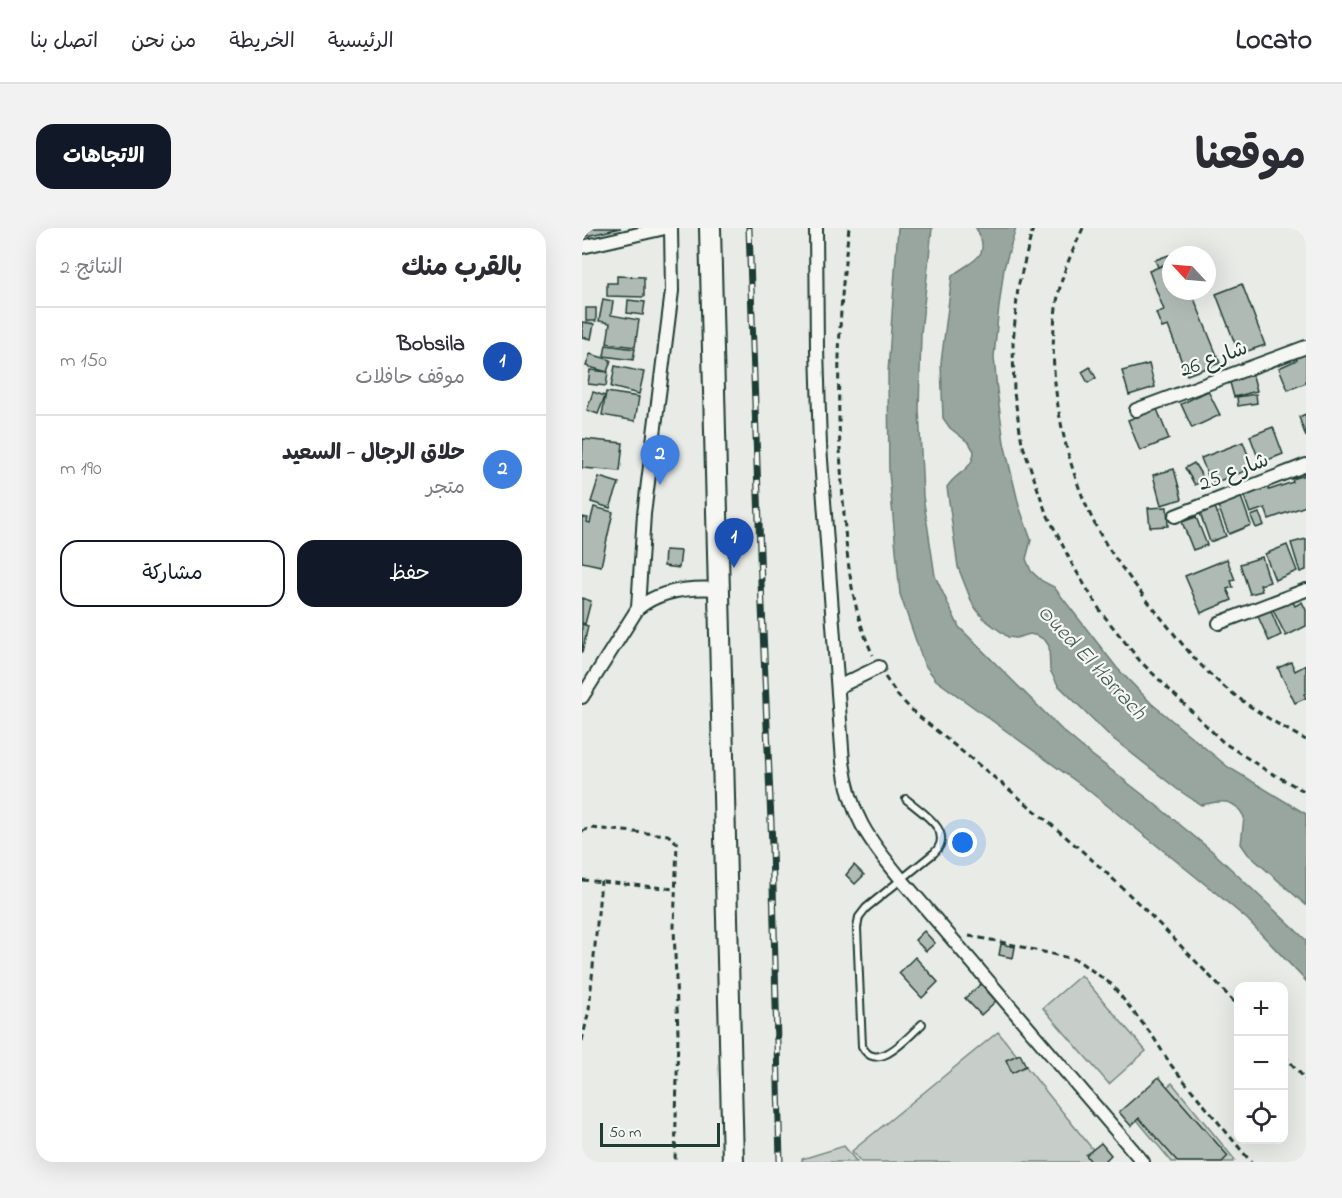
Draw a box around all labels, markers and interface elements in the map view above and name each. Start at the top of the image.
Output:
text: Locato [1236,21,1312,62]
text: اتصل بنا [30,27,98,57]
text: من نحن [131,27,196,57]
text: الخريطة [229,27,295,57]
text: الرئيسية [328,27,394,57]
button: الاتجاهات [36,124,171,189]
text: موقعنا [1195,127,1306,188]
north arrow [1162,246,1216,300]
text: بالقرب منك [401,250,522,288]
text: النتائج: 2 [60,254,123,283]
text: Bobsila [397,329,465,361]
street label: شارع 26 [1176,334,1252,386]
text: 150 m [60,347,107,376]
text: 1 [499,347,506,376]
text: موقف حافلات [355,364,465,393]
pin: 2 [640,436,680,485]
text: حلاق الرجال - السعيد [282,438,465,470]
street label: شارع 25 [1194,446,1274,500]
text: 190 m [60,455,102,484]
text: 2 [498,455,507,484]
text: متجر [426,474,465,503]
pin: 1 [714,518,754,568]
button: مشاركة [60,540,285,607]
button: حفظ [297,540,522,607]
water label: Oued El Harrach [1029,598,1153,728]
your location [948,828,977,857]
map controls [1234,982,1288,1144]
button: + [1234,982,1288,1036]
button: − [1234,1036,1288,1090]
button: locate [1234,1090,1288,1144]
scale bar [600,1120,720,1148]
text: 50 m [609,1121,641,1145]

